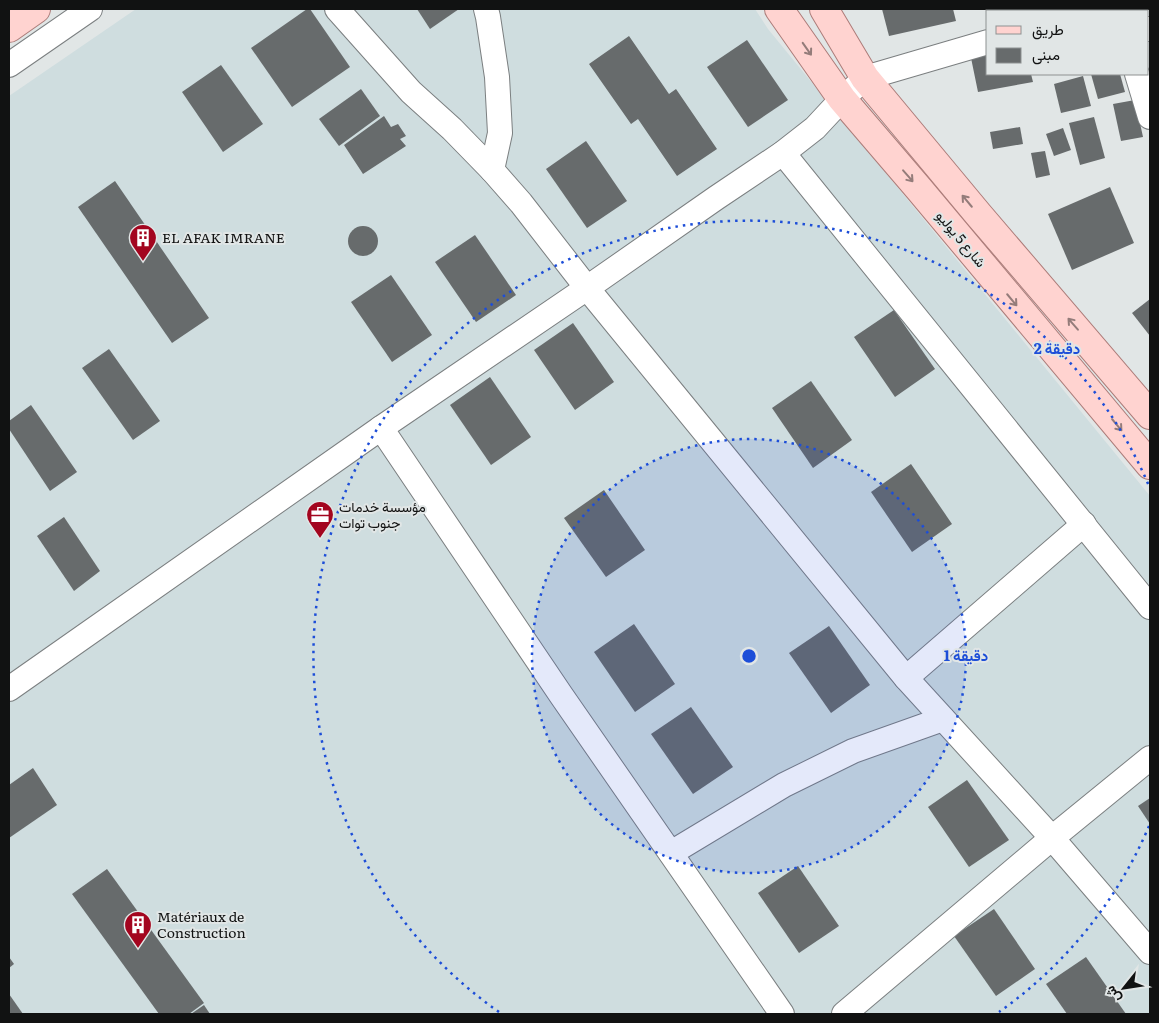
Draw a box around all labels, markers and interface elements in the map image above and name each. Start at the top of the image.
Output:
legend [986,10,1149,75]
text: طريق [1032,17,1064,40]
one-way arrow [801,42,812,55]
text: مبنى [1032,42,1060,65]
one-way arrow [902,169,914,182]
one-way arrow [962,195,973,208]
street label: شارع 5 يوليو [931,206,991,272]
building icon: EL AFAK IMRANE [128,223,158,262]
place label: EL AFAK IMRANE [162,227,285,247]
one-way arrow [1007,294,1018,307]
one-way arrow [1067,318,1079,331]
text: 2 دقيقة [1034,336,1080,359]
one-way arrow [1111,418,1122,431]
place label: مؤسسة خدمات جنوب توات [339,496,426,532]
office icon: مؤسسة خدمات جنوب توات [305,500,335,539]
text: 1 دقيقة [944,643,988,666]
centre of rings [740,647,758,665]
place label: Matériaux de Construction [157,906,246,942]
building icon: Matériaux de Construction [123,910,153,949]
north arrow [1099,963,1149,1013]
text: ش [1099,983,1125,1007]

